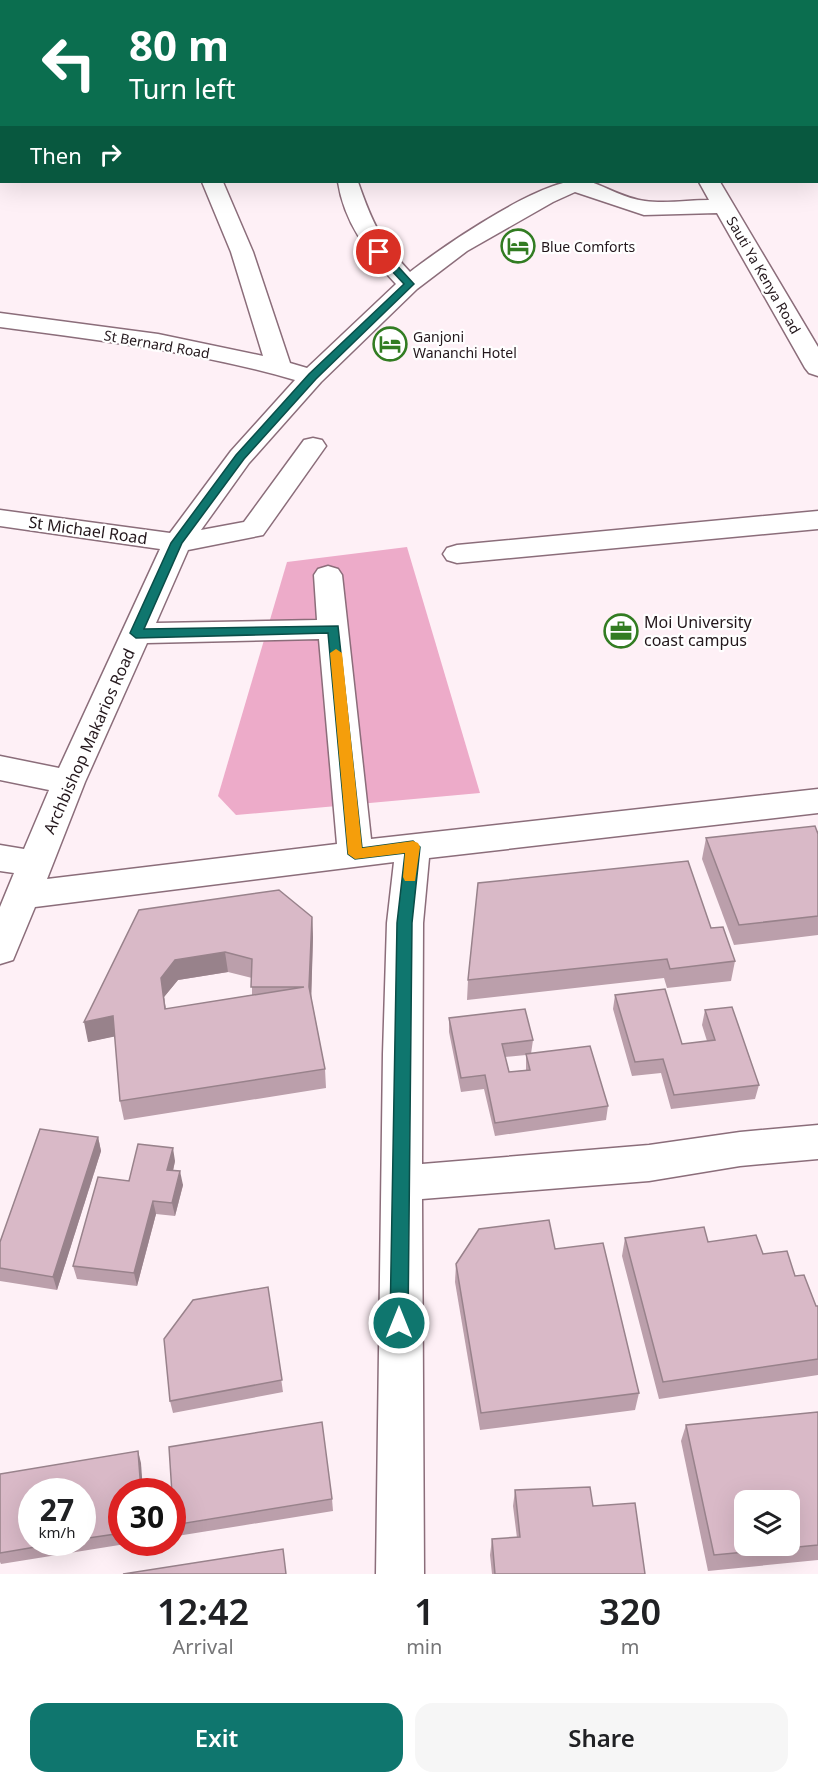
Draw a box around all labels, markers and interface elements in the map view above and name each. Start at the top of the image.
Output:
text: 80 m [129,16,229,73]
icon: left [30,24,108,102]
text: Turn left [129,70,235,107]
icon: right [94,138,127,171]
text: Then [30,140,82,170]
street label: Sauti Ya Kenya Road [723,213,805,337]
pin [353,226,404,277]
hotel icon: Blue Comforts [500,228,536,264]
icon: arrive [362,235,395,268]
place label: Blue Comforts [541,237,635,256]
street label: St Bernard Road [103,325,211,363]
hotel icon: Ganjoni Wananchi Hotel [372,326,408,362]
place label: Ganjoni Wananchi Hotel [413,327,517,362]
street label: St Michael Road [27,511,149,549]
place label: Moi University coast campus [644,611,753,651]
office icon: Moi University coast campus [603,613,639,649]
street label: Archbishop Makarios Road [38,645,140,837]
position arrow [367,1291,431,1355]
speed limit sign: 30 [108,1478,186,1556]
text: 27 [40,1489,74,1530]
map controls [734,1490,800,1556]
button: layers [734,1490,800,1556]
text: km/h [39,1522,75,1542]
text: 12:42 [157,1587,249,1636]
text: 1 [414,1587,435,1636]
text: 320 [599,1587,661,1636]
text: Arrival [173,1633,234,1660]
text: min [406,1633,442,1660]
text: m [621,1633,640,1660]
button: Exit [30,1703,403,1772]
button: Share [415,1703,788,1772]

